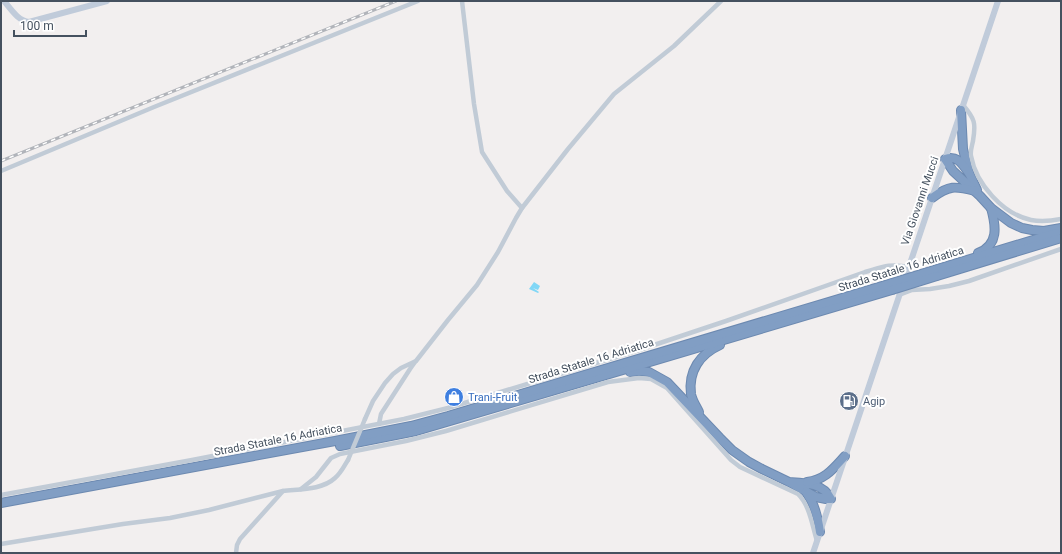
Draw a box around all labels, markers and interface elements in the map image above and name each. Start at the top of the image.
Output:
scale bar [14,12,86,38]
text: 100 m [20,19,54,33]
street label: Via Giovanni Mucci [899,155,941,247]
street label: Strada Statale 16 Adriatica [837,244,965,294]
street label: Strada Statale 16 Adriatica [527,336,655,386]
shop icon: Trani-Fruit [443,386,465,408]
fuel station icon: Agip [838,390,860,412]
place label: Trani-Fruit [468,391,518,404]
place label: Agip [863,395,885,408]
street label: Strada Statale 16 Adriatica [213,421,343,459]

